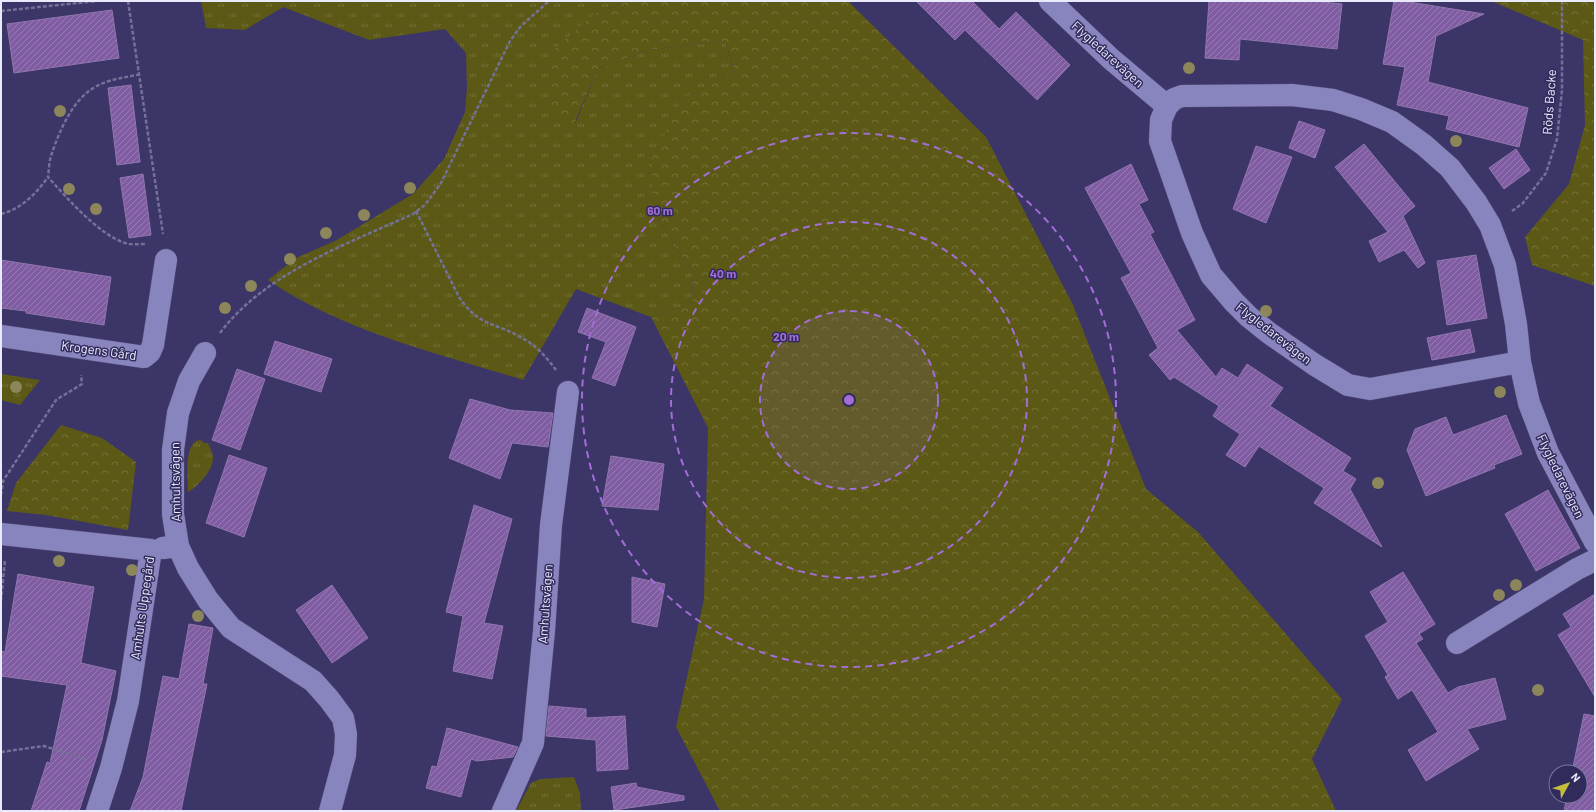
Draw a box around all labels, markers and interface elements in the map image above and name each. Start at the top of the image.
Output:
street label: Flygledarevägen [1069,17,1147,91]
street label: Röds Backe [1539,69,1559,135]
text: 60 m [647,203,673,217]
text: 40 m [710,266,736,280]
street label: Flygledarevägen [1233,298,1315,368]
text: 20 m [773,329,799,343]
street label: Krogens Gård [60,337,138,363]
centre of rings [842,393,856,407]
street label: Flygledarevägen [1534,431,1588,521]
street label: Amhultsvägen [166,442,184,522]
street label: Amhults Uppegård [127,555,157,661]
street label: Amhultsvägen [534,564,556,644]
north arrow [1548,764,1588,804]
text: N [1569,770,1583,784]

